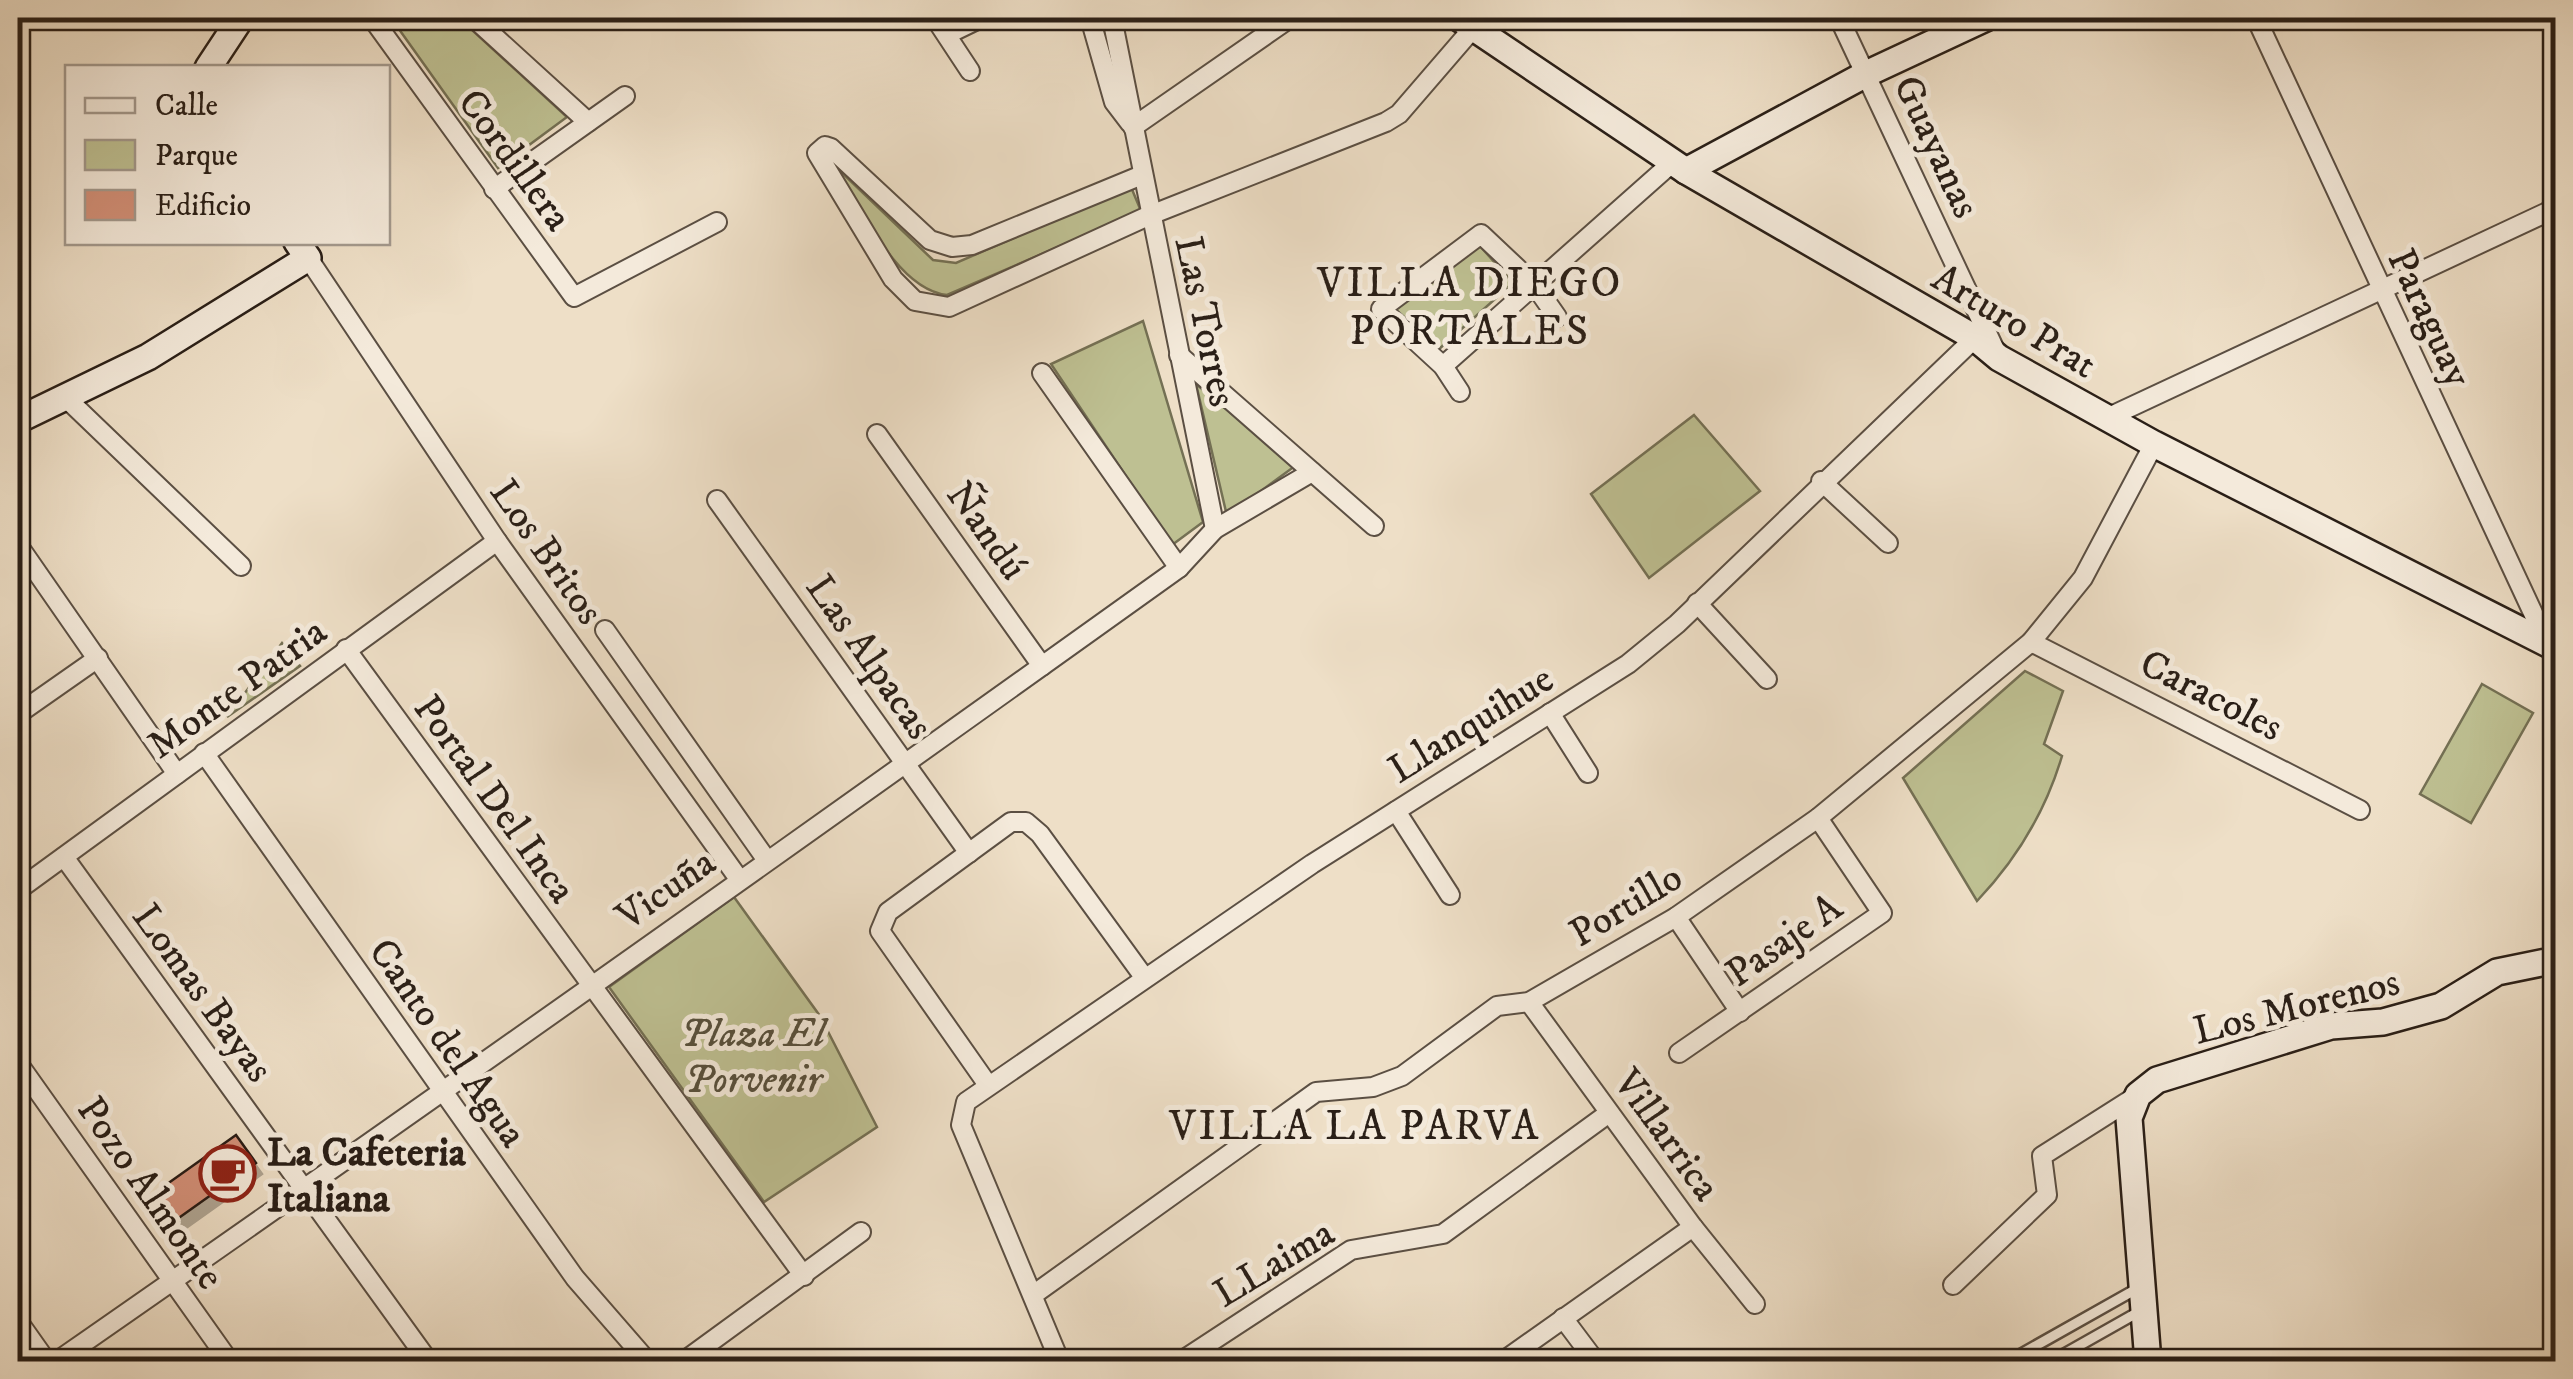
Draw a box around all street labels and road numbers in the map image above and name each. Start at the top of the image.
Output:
street label: Guayanas [1881,68,1990,226]
street label: Cordillera [445,80,582,242]
street label: Las Torres [1162,232,1246,411]
street label: Paraguay [2375,241,2482,396]
street label: Arturo Prat [1922,254,2105,391]
street label: Los Britos [477,470,614,635]
street label: Ñandú [934,472,1038,591]
street label: Las Alpacas [794,566,943,750]
street label: Monte Patria [138,608,337,771]
street label: Caracoles [2131,639,2291,754]
street label: Llanquihue [1380,655,1563,796]
street label: Portal Del Inca [401,686,586,914]
street label: Vicuña [607,838,726,943]
street label: Portillo [1561,853,1692,960]
street label: Pasaje A [1717,883,1853,999]
street label: Lomas Bayas [120,895,283,1093]
street label: Canto del Agua [356,930,537,1158]
street label: Los Morenos [2189,958,2405,1058]
street label: Villarrica [1600,1059,1730,1211]
street label: Pozo Almonte [65,1088,234,1300]
street label: LLaima [1205,1209,1344,1320]

